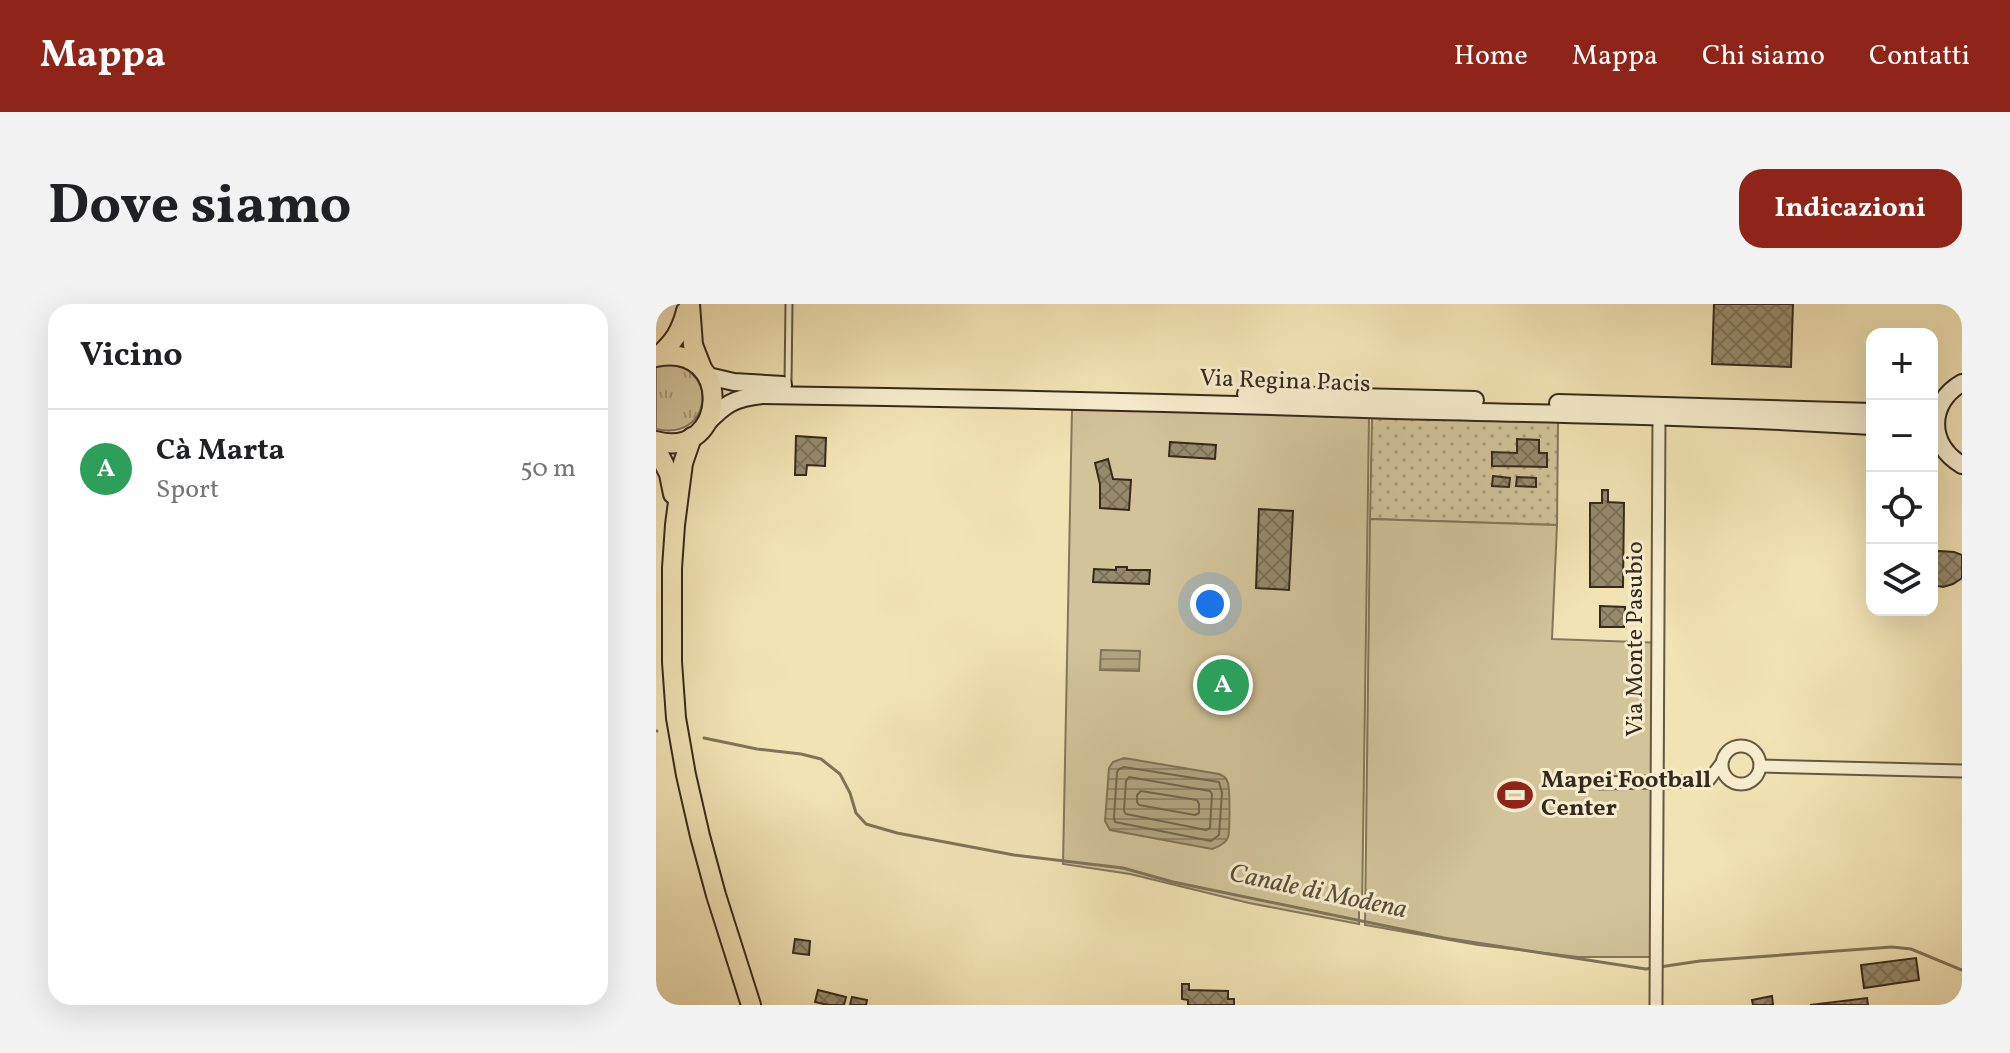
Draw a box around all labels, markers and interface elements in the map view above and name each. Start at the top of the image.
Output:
text: Mappa [40,30,166,83]
text: Home [1454,37,1528,76]
text: Mappa [1572,37,1658,76]
text: Chi siamo [1702,37,1825,76]
text: Contatti [1869,37,1970,76]
text: Dove siamo [48,169,351,247]
button: Indicazioni [1739,169,1962,248]
map controls [1866,328,1938,616]
button: + [1866,328,1938,400]
text: Vicino [80,333,183,380]
street label: Via Regina Pacis [1199,362,1371,402]
button: − [1866,400,1938,472]
text: Cà Marta [156,430,285,472]
text: A [97,451,115,487]
text: 50 m [520,451,576,487]
text: Sport [156,472,219,508]
button: locate [1866,472,1938,544]
street label: Via Monte Pasubio [1619,541,1653,737]
button: layers [1866,544,1938,616]
your location [1190,584,1230,624]
pin: A [1197,655,1249,715]
place label: Mapei Football Center [1541,764,1711,826]
sports icon: Mapei Football Center [1496,776,1534,814]
water label: Canale di Modena [1226,856,1410,928]

